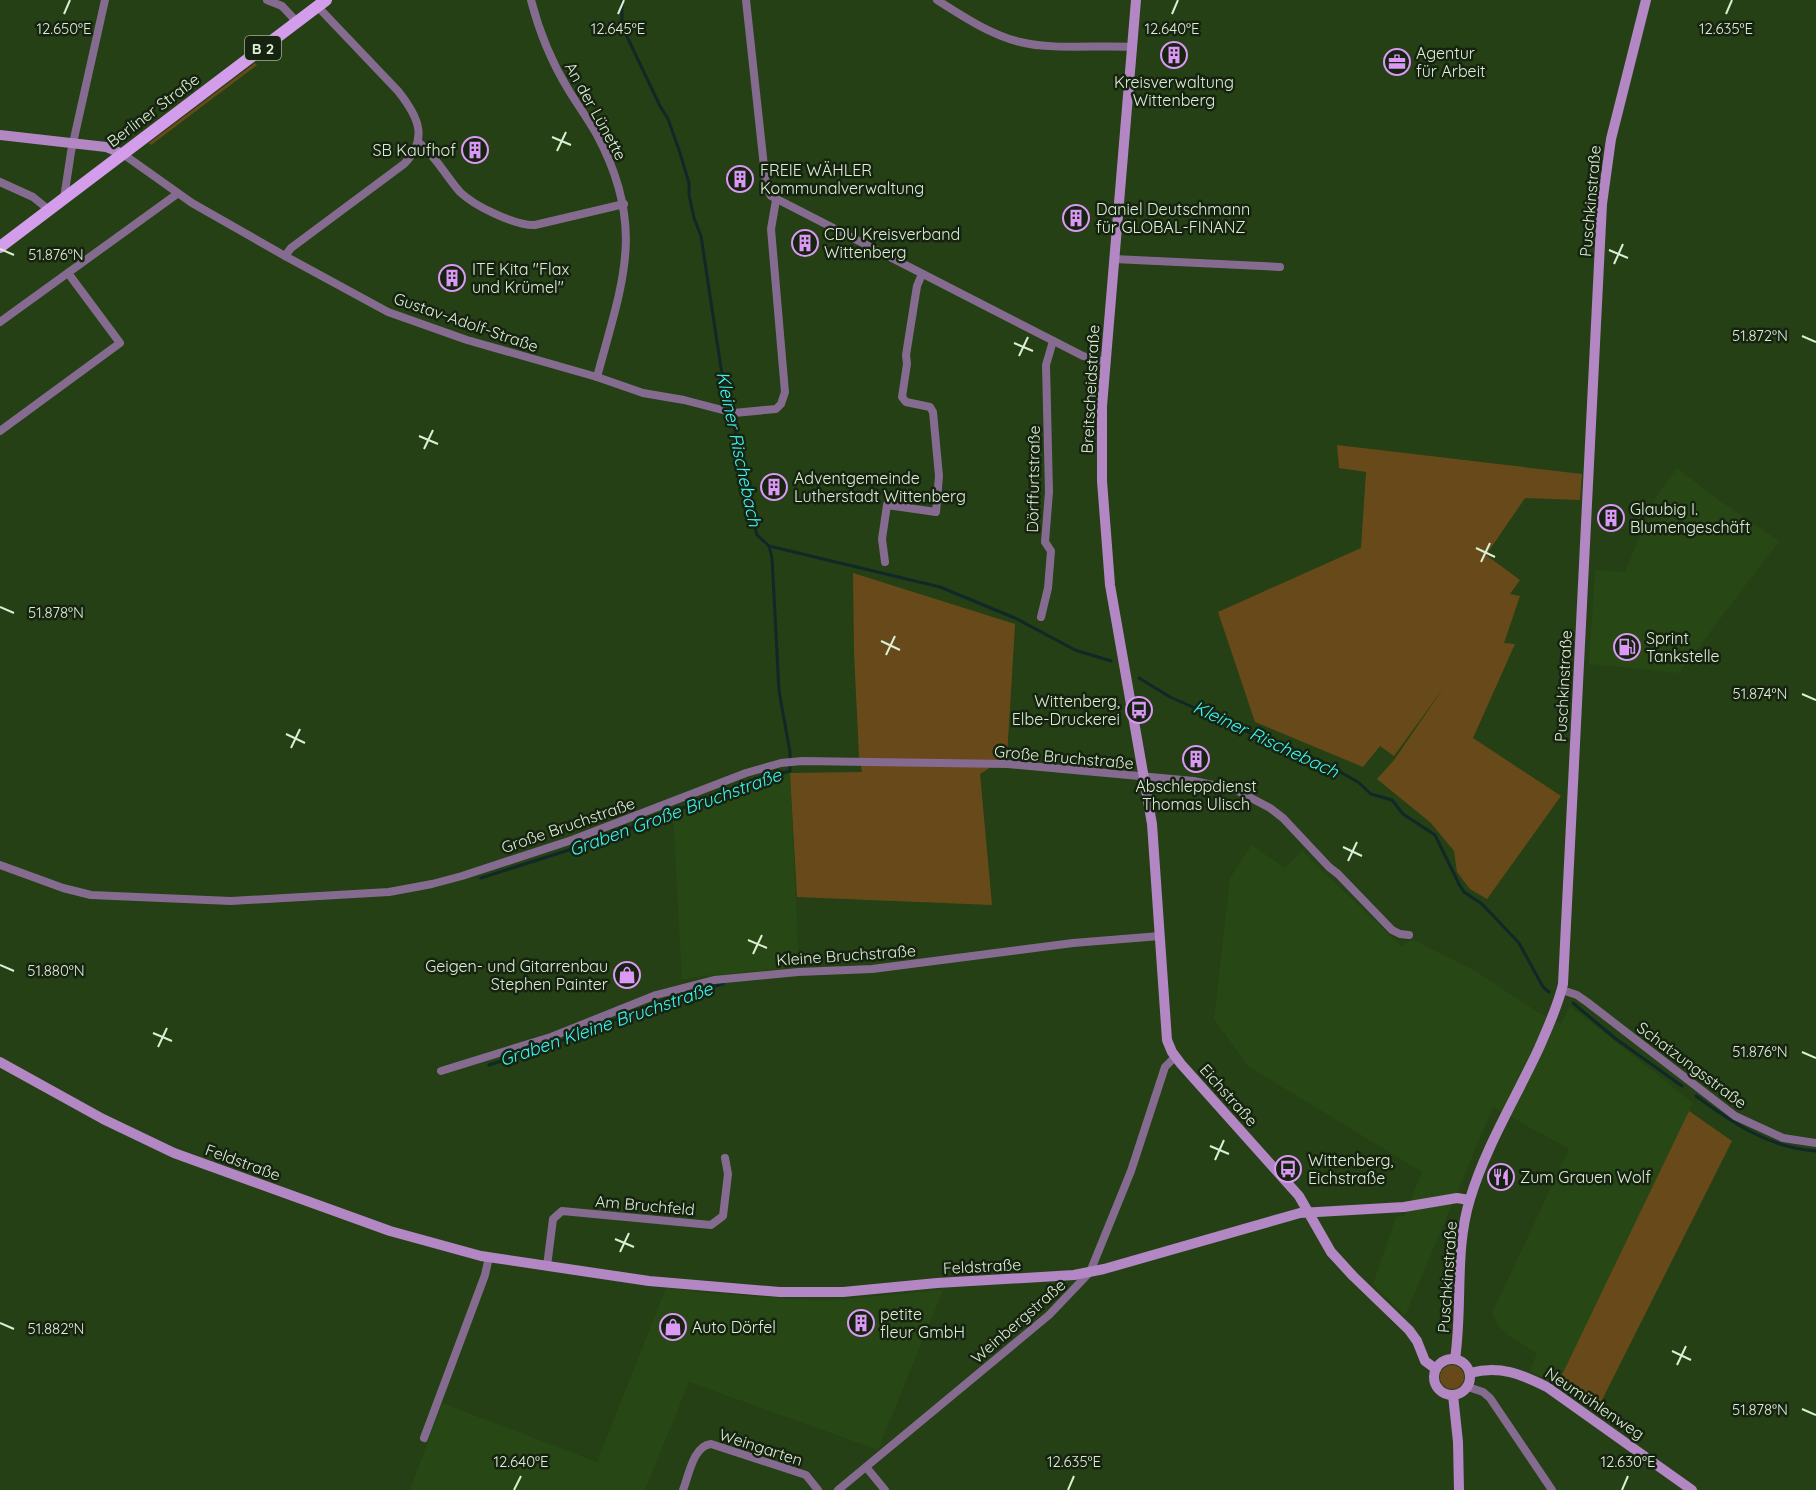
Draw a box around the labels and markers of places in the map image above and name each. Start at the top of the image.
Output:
building icon: Kreisverwaltung Wittenberg [1159,40,1189,70]
place label: Agentur für Arbeit [1416,43,1486,81]
office icon: Agentur für Arbeit [1382,47,1412,77]
place label: Kreisverwaltung Wittenberg [1114,72,1234,110]
building icon: SB Kaufhof [460,135,490,165]
place label: SB Kaufhof [373,140,456,160]
place label: FREIE WÄHLER Kommunalverwaltung [760,160,924,198]
building icon: FREIE WÄHLER Kommunalverwaltung [725,164,755,194]
place label: Daniel Deutschmann für GLOBAL-FINANZ [1096,199,1250,237]
building icon: Daniel Deutschmann für GLOBAL-FINANZ [1061,203,1091,233]
place label: CDU Kreisverband Wittenberg [824,224,960,262]
building icon: CDU Kreisverband Wittenberg [790,228,820,258]
place label: ITE Kita "Flax und Krümel" [472,259,569,297]
building icon: ITE Kita "Flax und Krümel" [437,263,467,293]
place label: Adventgemeinde Lutherstadt Wittenberg [794,468,966,506]
building icon: Adventgemeinde Lutherstadt Wittenberg [759,472,789,502]
place label: Glaubig I. Blumengeschäft [1630,499,1750,537]
building icon: Glaubig I. Blumengeschäft [1596,503,1626,533]
place label: Sprint Tankstelle [1646,628,1720,666]
fuel station icon: Sprint Tankstelle [1612,632,1642,662]
place label: Wittenberg, Elbe-Druckerei [1012,691,1120,729]
bus stop icon: Wittenberg, Elbe-Druckerei [1124,695,1154,725]
building icon: Abschleppdienst Thomas Ulisch [1181,744,1211,774]
place label: Abschleppdienst Thomas Ulisch [1135,776,1257,814]
place label: Geigen- und Gitarrenbau Stephen Painter [425,956,608,994]
shop icon: Geigen- und Gitarrenbau Stephen Painter [612,960,642,990]
place label: Wittenberg, Eichstraße [1308,1150,1394,1188]
bus stop icon: Wittenberg, Eichstraße [1273,1154,1303,1184]
restaurant icon: Zum Grauen Wolf [1486,1162,1516,1192]
place label: Zum Grauen Wolf [1520,1167,1651,1187]
place label: petite fleur GmbH [880,1304,965,1342]
building icon: petite fleur GmbH [846,1308,876,1338]
shop icon: Auto Dörfel [658,1312,688,1342]
place label: Auto Dörfel [692,1317,776,1337]

